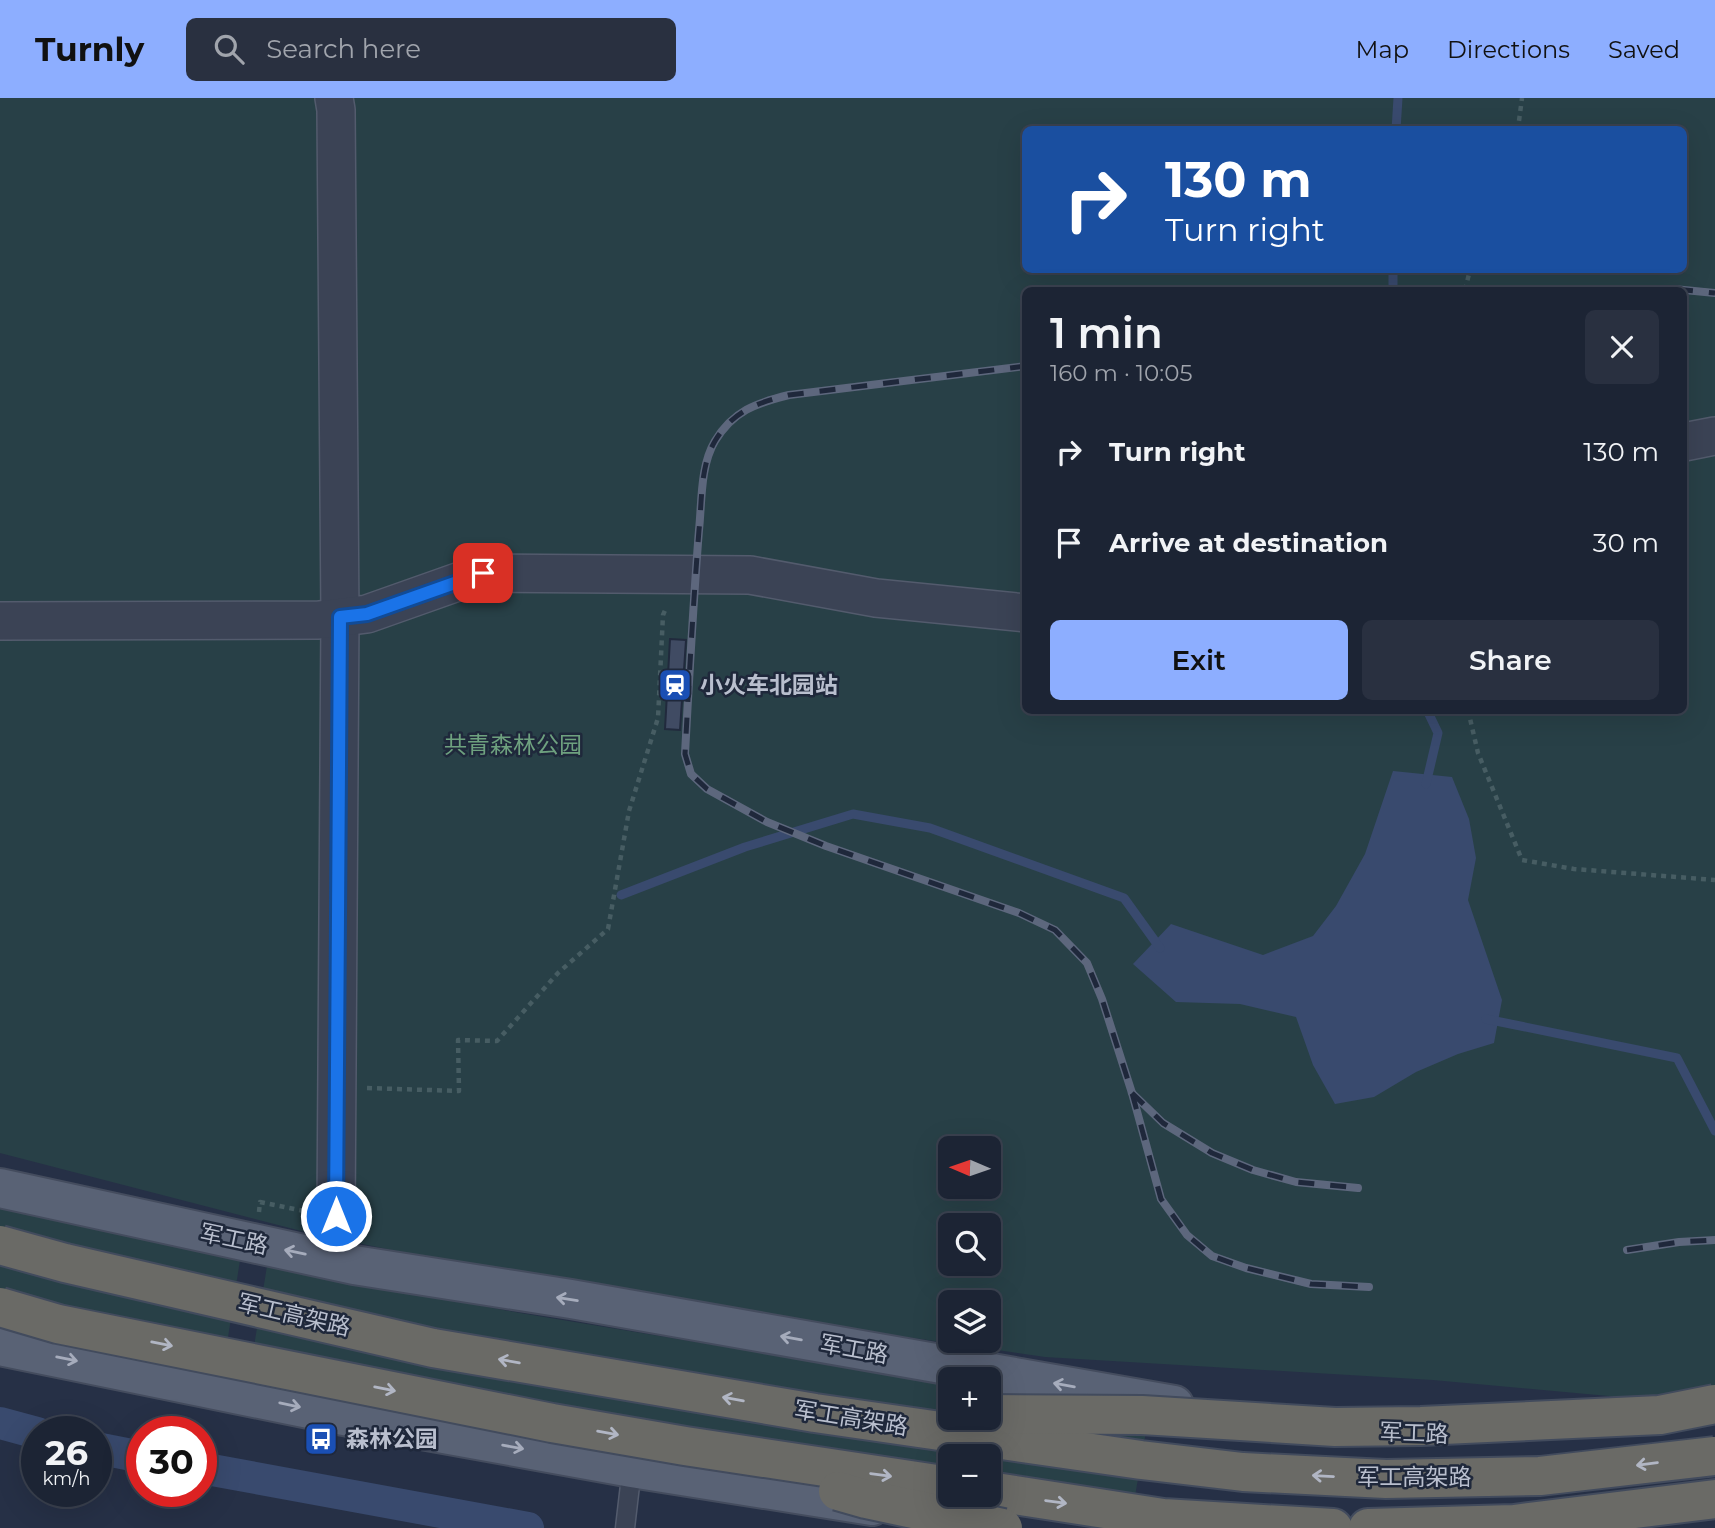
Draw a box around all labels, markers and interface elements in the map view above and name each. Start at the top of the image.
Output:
search box [186,18,676,81]
text: Turnly [35,29,144,69]
icon: search [210,30,248,68]
text: Search here [266,33,421,65]
text: Map [1356,35,1409,64]
text: Directions [1447,35,1570,64]
text: Saved [1608,35,1680,64]
text: 130 m [1165,150,1312,209]
icon: right [1050,154,1141,245]
text: Turn right [1165,210,1325,249]
text: 1 min [1050,307,1163,359]
button: close [1585,310,1659,384]
text: 160 m · 10:05 [1050,359,1192,387]
icon: right [1050,433,1088,471]
text: Turn right [1109,436,1245,468]
text: 130 m [1583,436,1659,468]
icon: arrive [1050,524,1088,562]
text: Arrive at destination [1109,527,1388,559]
text: 30 m [1593,527,1659,559]
pin [453,543,513,603]
icon: arrive [464,554,502,592]
button: Exit [1050,620,1348,700]
button: Share [1362,620,1659,700]
station icon: 小火车北园站 [656,666,694,704]
place label: 小火车北园站 [700,671,838,699]
park label: 共青森林公园 [444,731,582,759]
north arrow [938,1136,1001,1199]
map controls [938,1136,1001,1507]
position arrow [299,1179,373,1253]
button: search [938,1213,1001,1276]
street label: 军工路 [197,1218,271,1260]
one-way arrow [284,1245,307,1259]
street label: 军工高架路 [235,1288,353,1342]
button: layers [938,1290,1001,1353]
one-way arrow [556,1292,579,1305]
street label: 军工路 [818,1329,890,1369]
one-way arrow [780,1331,803,1344]
one-way arrow [150,1338,173,1352]
one-way arrow [55,1353,78,1367]
one-way arrow [498,1353,521,1367]
button: + [938,1367,1001,1430]
one-way arrow [1053,1378,1076,1392]
one-way arrow [373,1383,396,1397]
one-way arrow [722,1392,745,1405]
street label: 军工高架路 [792,1395,910,1441]
one-way arrow [278,1398,301,1412]
speed limit sign: 30 [126,1416,217,1507]
street label: 军工路 [1379,1418,1449,1448]
bus stop icon: 森林公园 [302,1420,340,1458]
place label: 森林公园 [346,1425,438,1453]
one-way arrow [596,1427,619,1440]
text: 26 [45,1431,88,1474]
one-way arrow [501,1441,524,1454]
button: − [938,1444,1001,1507]
one-way arrow [1636,1457,1659,1470]
street label: 军工高架路 [1357,1463,1472,1491]
text: km/h [42,1468,91,1490]
one-way arrow [869,1469,892,1482]
one-way arrow [1311,1470,1334,1483]
one-way arrow [1044,1495,1067,1508]

